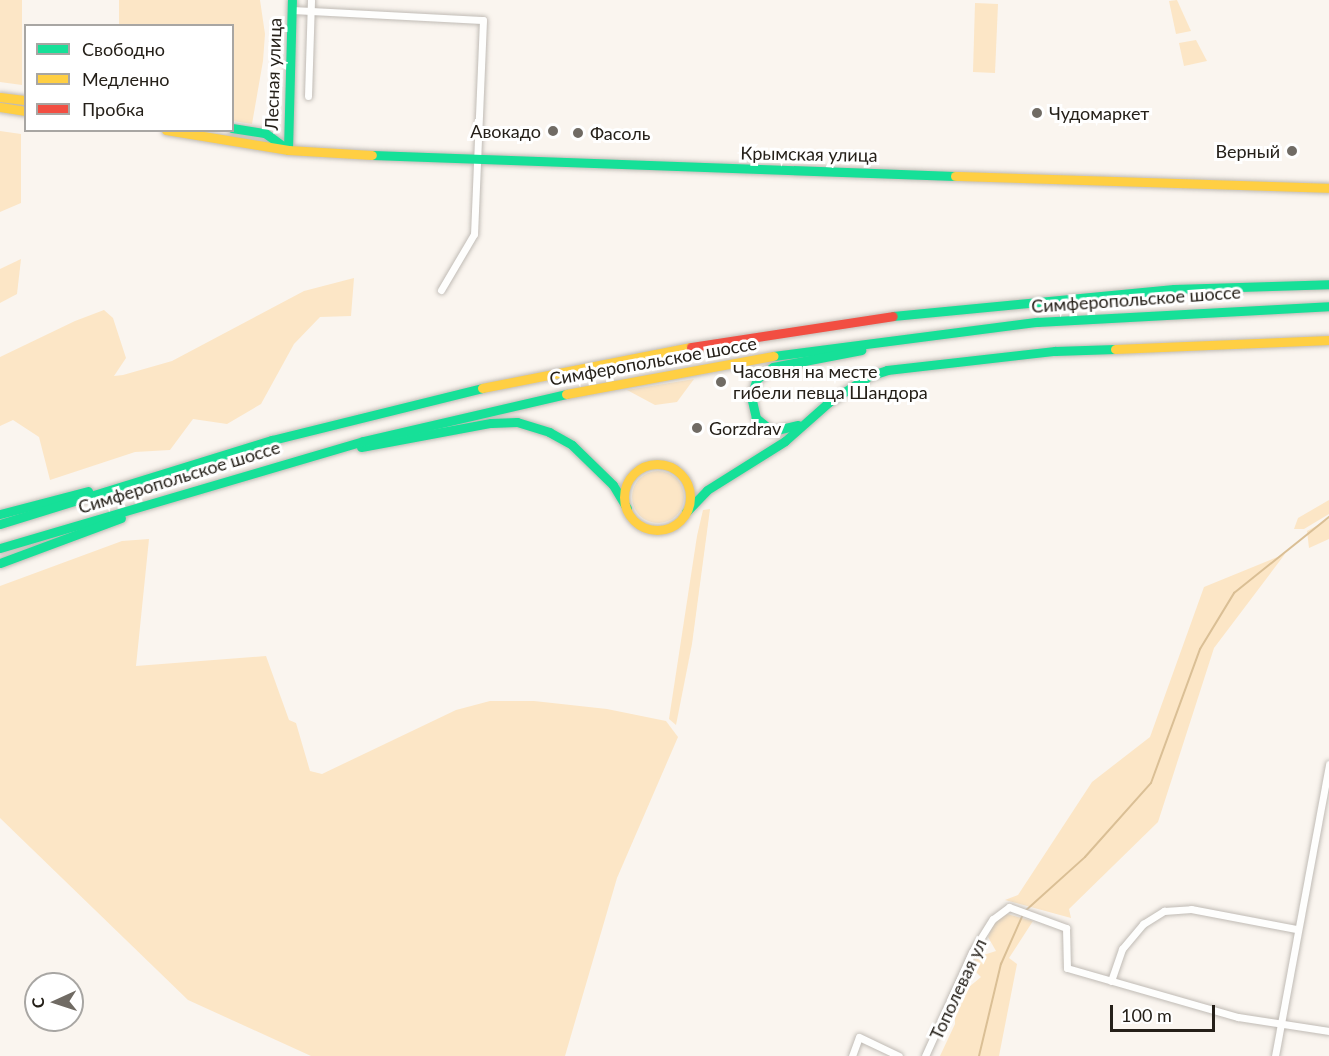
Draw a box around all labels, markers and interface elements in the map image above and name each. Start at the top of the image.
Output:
street label: Лесная улица [260,17,286,131]
legend [24,24,234,132]
text: Свободно [82,38,165,60]
text: Медленно [82,68,170,90]
text: Пробка [82,98,144,120]
place label: Чудомаркет [1049,102,1149,124]
marker: Чудомаркет [1030,106,1044,120]
place label: Авокадо [470,120,541,142]
place label: Фасоль [590,122,650,144]
marker: Авокадо [546,124,560,138]
marker: Фасоль [571,126,585,140]
place label: Верный [1215,140,1280,162]
street label: Крымская улица [740,142,878,166]
marker: Верный [1285,144,1299,158]
street label: Симферопольское шоссе [1031,281,1241,317]
street label: Симферопольское шоссе [548,332,758,390]
place label: Часовня на месте гибели певца Шандора [733,361,928,404]
marker: Часовня на месте гибели певца Шандора [714,375,728,389]
place label: Gorzdrav [709,417,781,439]
marker: Gorzdrav [690,421,704,435]
street label: Симферопольское шоссе [75,436,283,518]
street label: Тополевая ул [925,935,991,1043]
north arrow [24,972,84,1032]
scale bar [1113,993,1218,1031]
text: С [28,997,47,1009]
text: 100 m [1121,1004,1172,1026]

